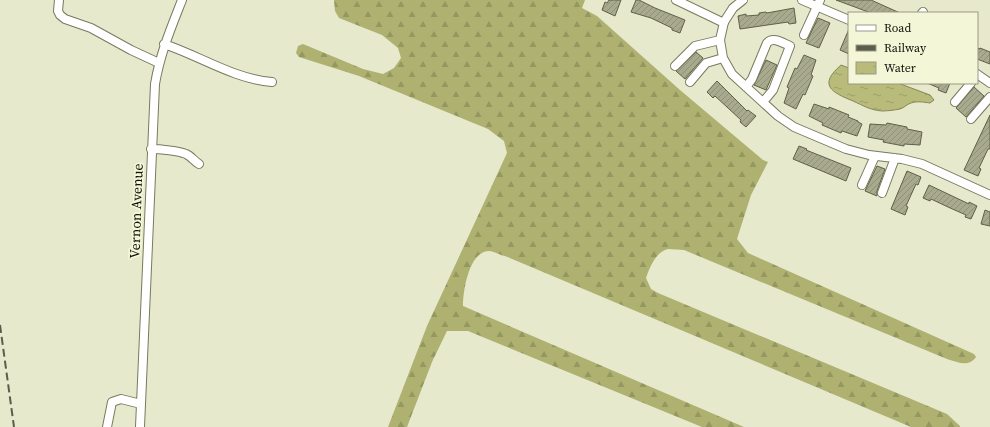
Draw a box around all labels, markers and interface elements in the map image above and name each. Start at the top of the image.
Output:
legend [848,12,978,84]
text: Road [884,20,911,36]
text: Railway [884,40,927,56]
text: Water [884,60,916,76]
street label: Vernon Avenue [124,163,148,259]

